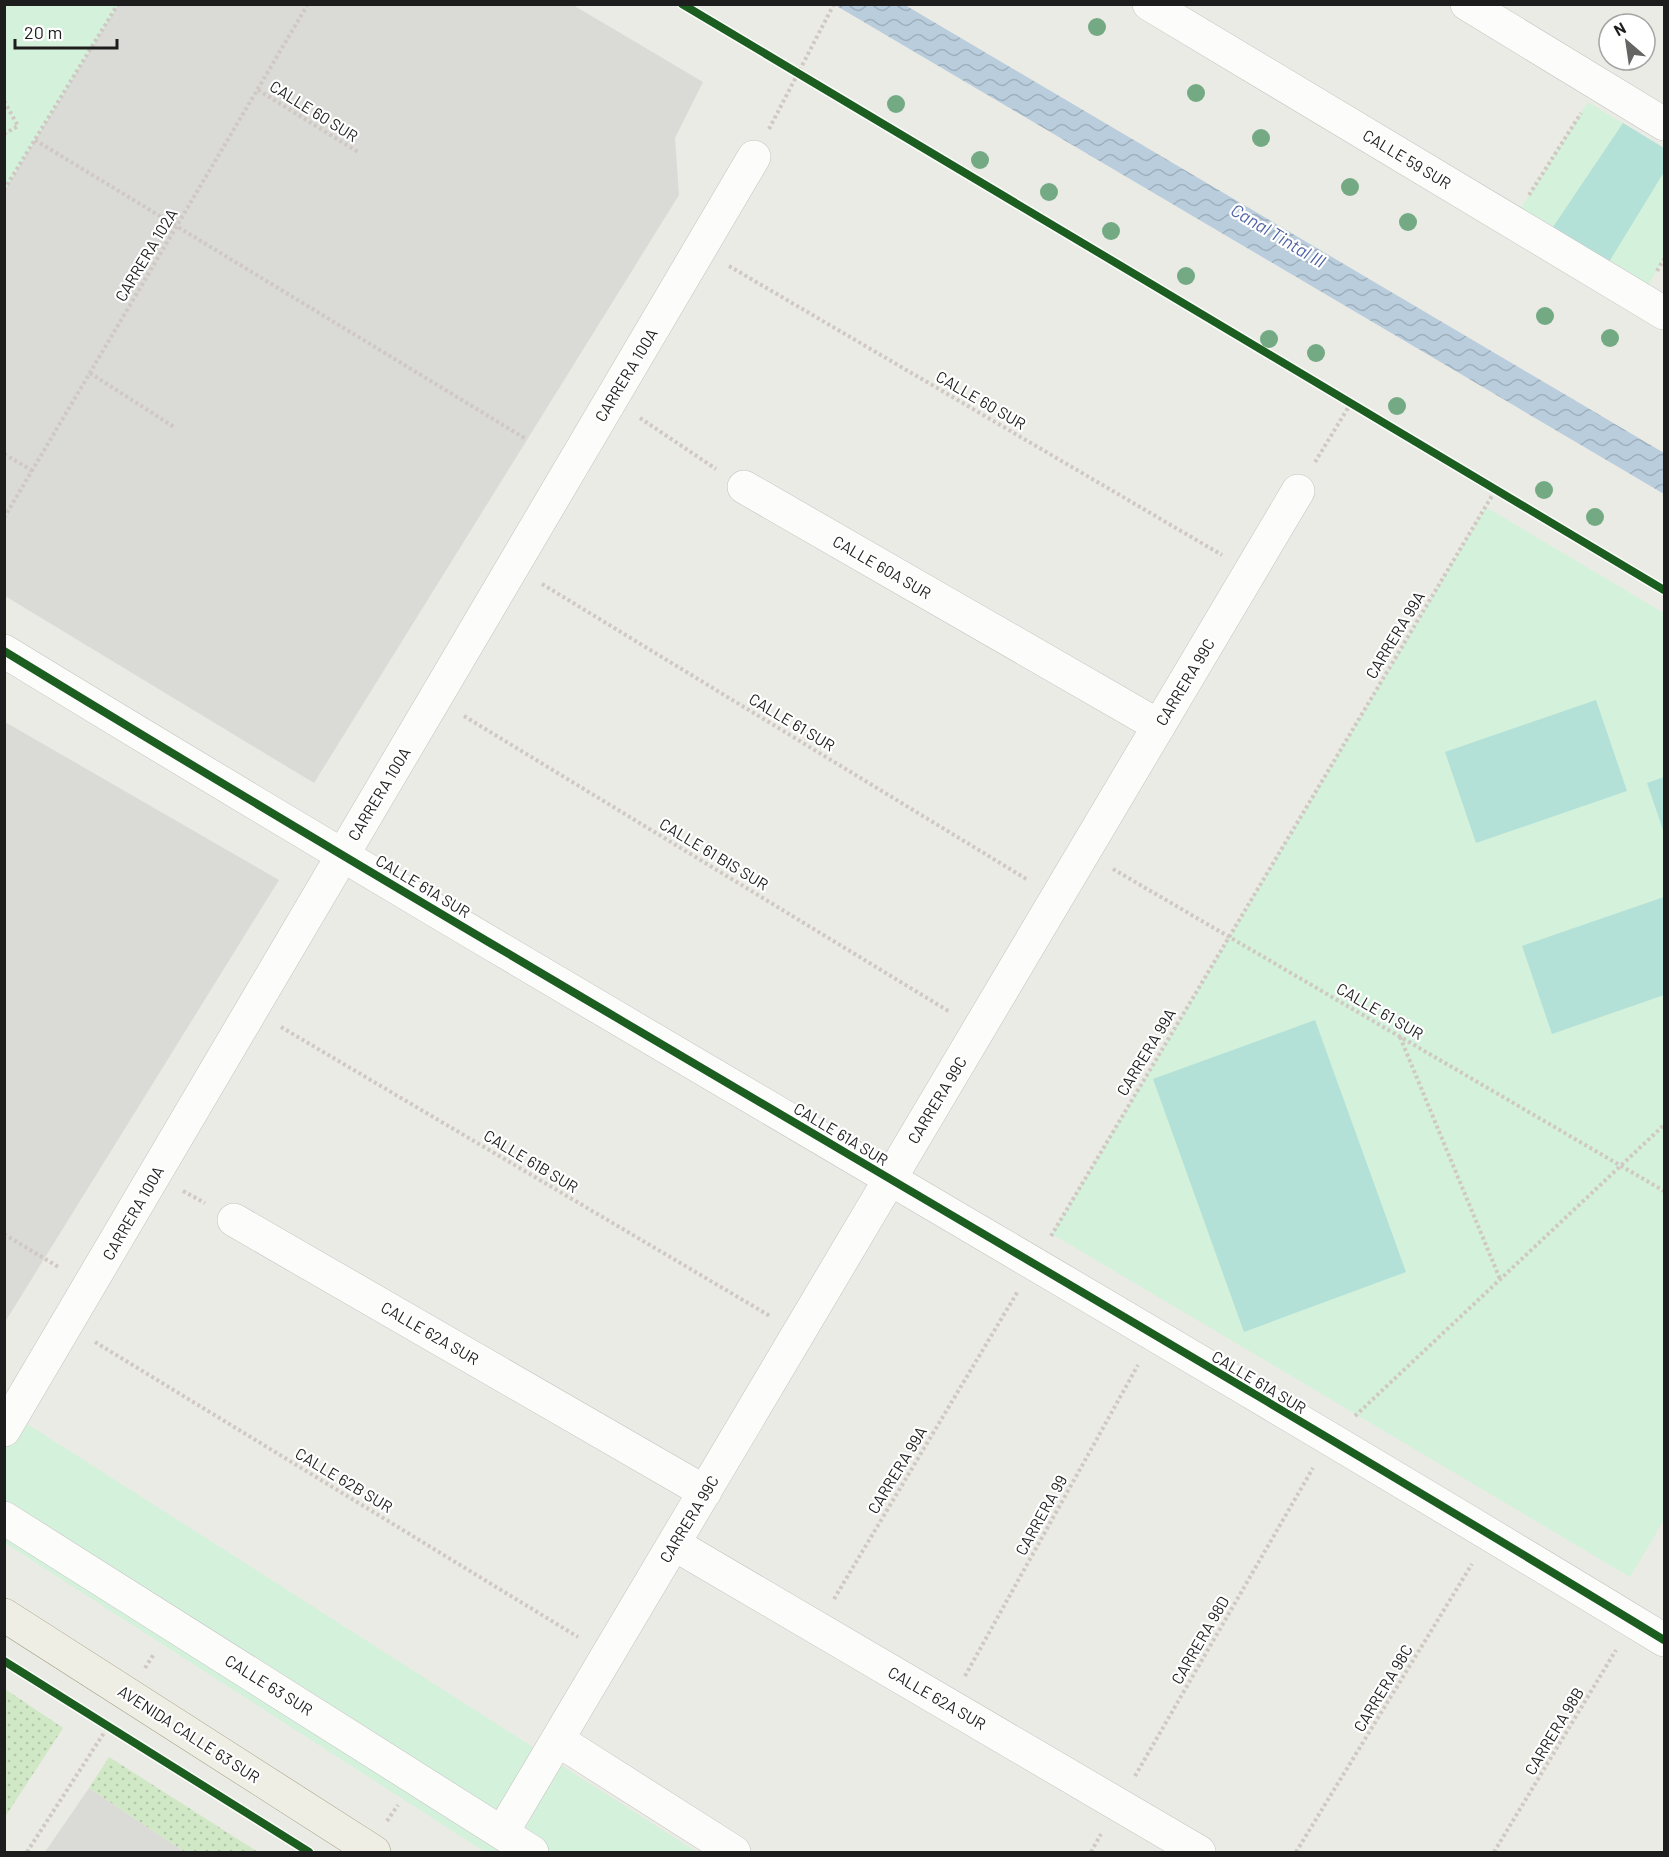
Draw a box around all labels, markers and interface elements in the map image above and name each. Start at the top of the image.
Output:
scale bar [15,12,117,50]
north arrow [1597,12,1657,72]
text: N [1610,18,1629,39]
text: 20 m [24,21,62,43]
street label: CALLE 60 SUR [267,76,362,145]
street label: CALLE 59 SUR [1360,125,1455,193]
water label: Canal Tintal III [1227,198,1330,272]
street label: CARRERA 102A [110,205,181,305]
street label: CARRERA 100A [590,324,661,425]
street label: CALLE 60 SUR [933,366,1030,433]
street label: CALLE 60A SUR [830,531,935,602]
street label: CARRERA 99A [1361,587,1428,682]
street label: CARRERA 99C [1151,635,1218,729]
street label: CALLE 61 SUR [746,689,839,755]
street label: CARRERA 100A [343,743,414,844]
street label: CALLE 61 BIS SUR [656,814,772,894]
street label: CALLE 61A SUR [373,850,474,921]
street label: CALLE 61 SUR [1334,978,1427,1043]
street label: CARRERA 99A [1112,1004,1179,1099]
street label: CARRERA 99C [903,1053,970,1147]
street label: CALLE 61A SUR [791,1098,892,1169]
street label: CALLE 61B SUR [481,1125,582,1196]
street label: CARRERA 100A [98,1162,167,1263]
street label: CALLE 62A SUR [378,1297,483,1368]
street label: CALLE 61A SUR [1209,1346,1310,1417]
street label: CARRERA 99A [863,1422,930,1517]
street label: CALLE 62B SUR [292,1443,396,1516]
street label: CARRERA 99 [1011,1471,1070,1558]
street label: CARRERA 99C [655,1472,722,1566]
street label: CARRERA 98D [1167,1592,1232,1687]
street label: CARRERA 98C [1349,1641,1416,1735]
street label: CALLE 63 SUR [222,1650,317,1719]
street label: CALLE 62A SUR [885,1662,990,1733]
street label: AVENIDA CALLE 63 SUR [115,1681,264,1787]
street label: CARRERA 98B [1520,1684,1587,1778]

